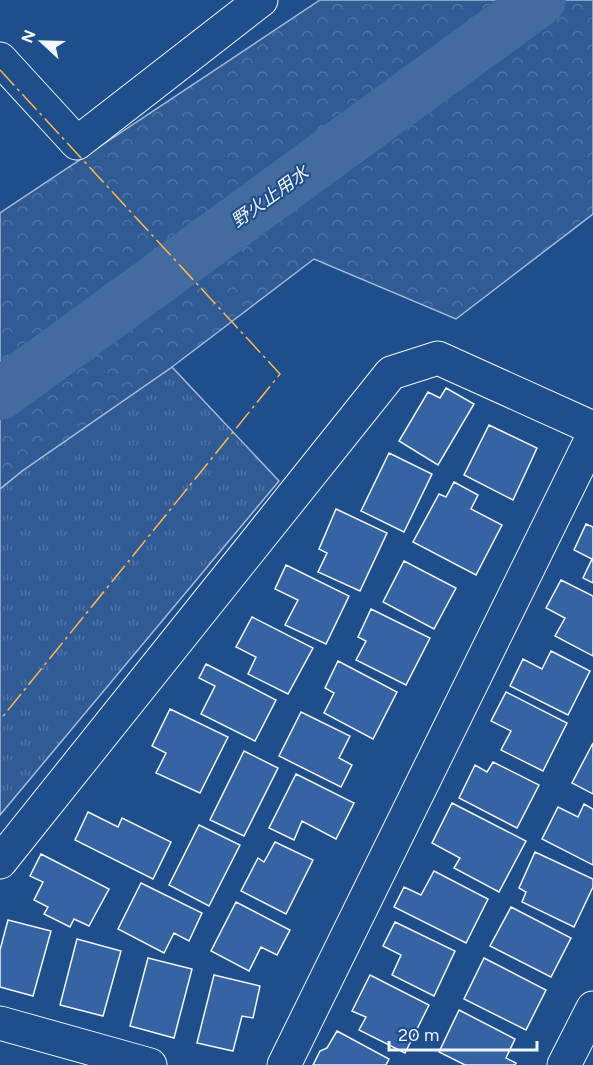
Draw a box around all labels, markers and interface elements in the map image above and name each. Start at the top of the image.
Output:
north arrow [12,12,72,72]
text: N [17,27,40,46]
water label: 野火止用水 [227,160,314,232]
scale bar [389,1014,538,1052]
text: 20 m [398,1024,439,1046]

